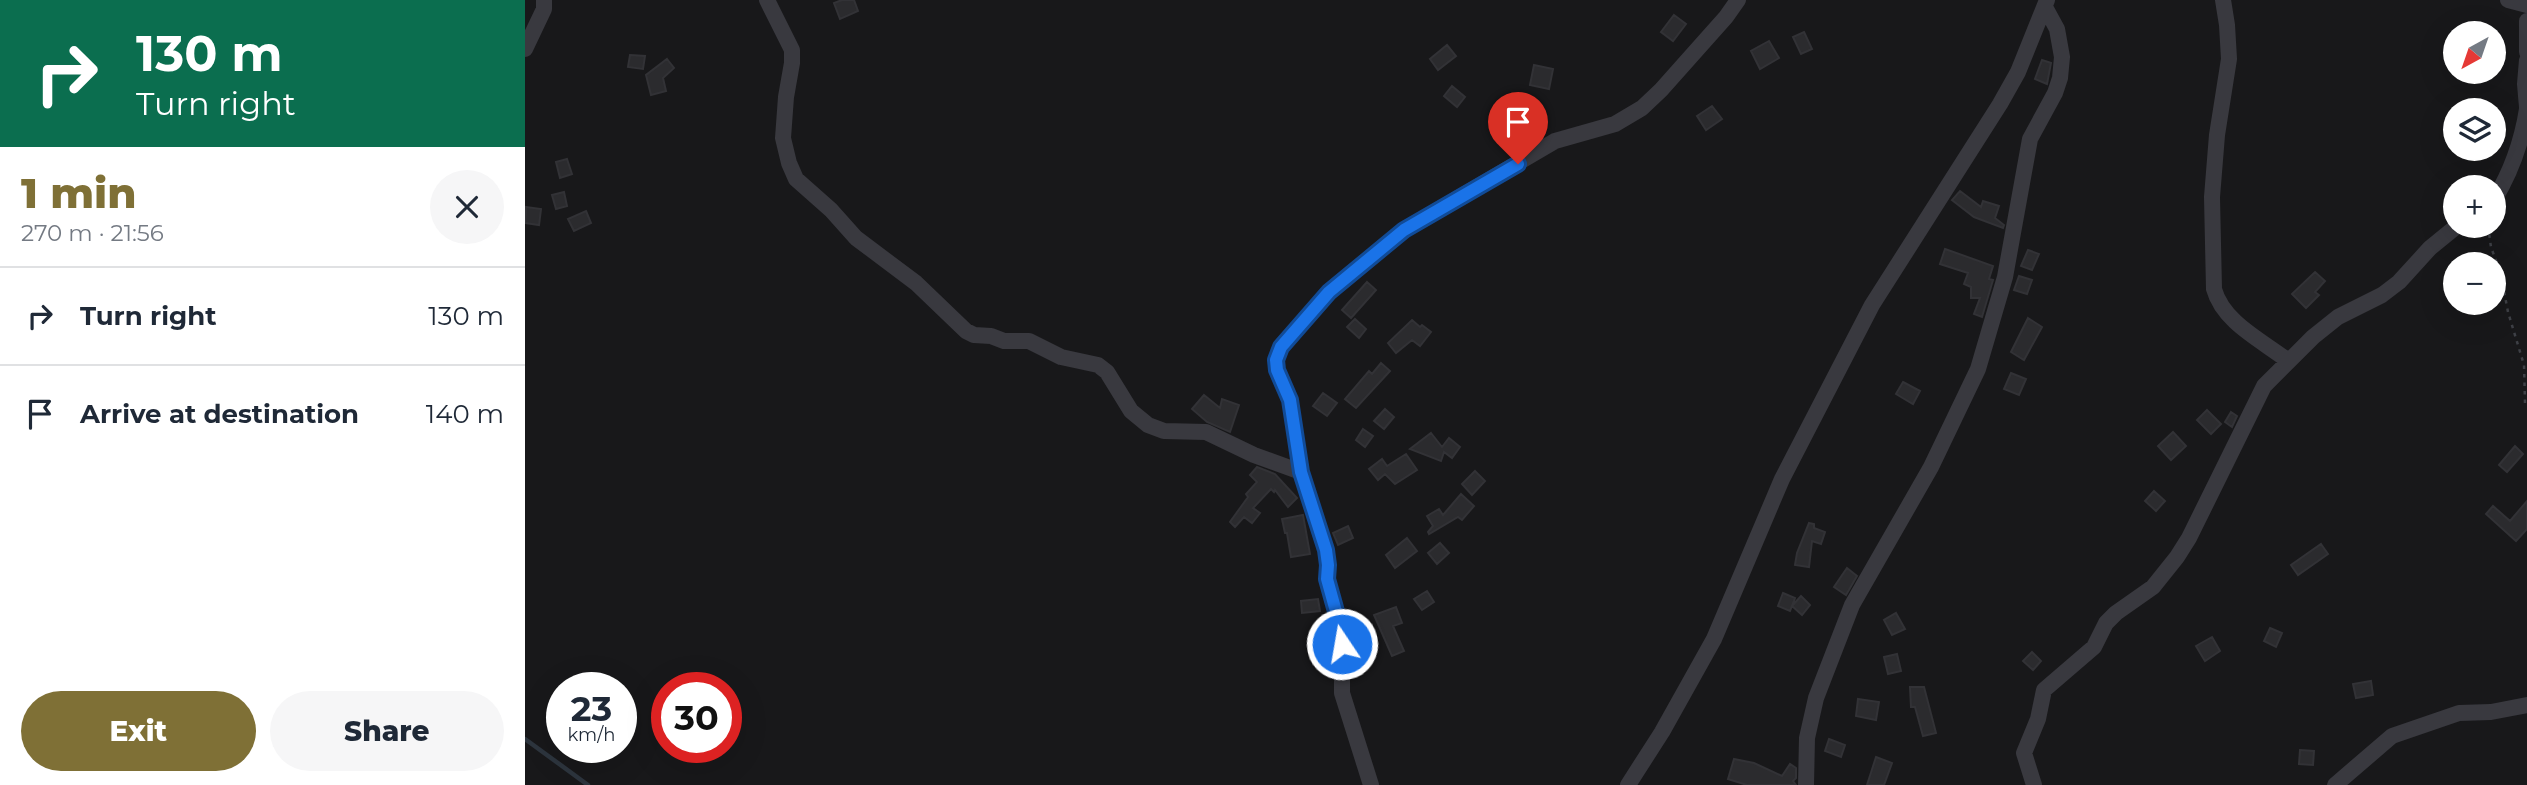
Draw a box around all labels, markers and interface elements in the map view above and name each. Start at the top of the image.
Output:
north arrow [2443,21,2506,84]
map controls [2443,21,2506,315]
text: 130 m [136,24,283,83]
icon: right [21,28,112,119]
text: Turn right [136,84,296,123]
pin [1488,92,1548,164]
button: layers [2443,98,2506,161]
icon: arrive [1499,103,1537,141]
text: 1 min [21,167,137,219]
button: close [430,170,504,244]
button: + [2443,175,2506,238]
text: 270 m · 21:56 [21,219,164,247]
button: − [2443,252,2506,315]
icon: right [21,297,59,335]
text: Turn right [80,300,216,332]
text: 130 m [428,300,504,332]
icon: arrive [21,395,59,433]
text: Arrive at destination [80,398,359,430]
text: 140 m [426,398,504,430]
position arrow [1305,607,1379,681]
speed limit sign: 30 [651,672,742,763]
text: 23 [571,687,612,730]
button: Exit [21,691,256,771]
button: Share [270,691,504,771]
text: km/h [567,724,616,746]

